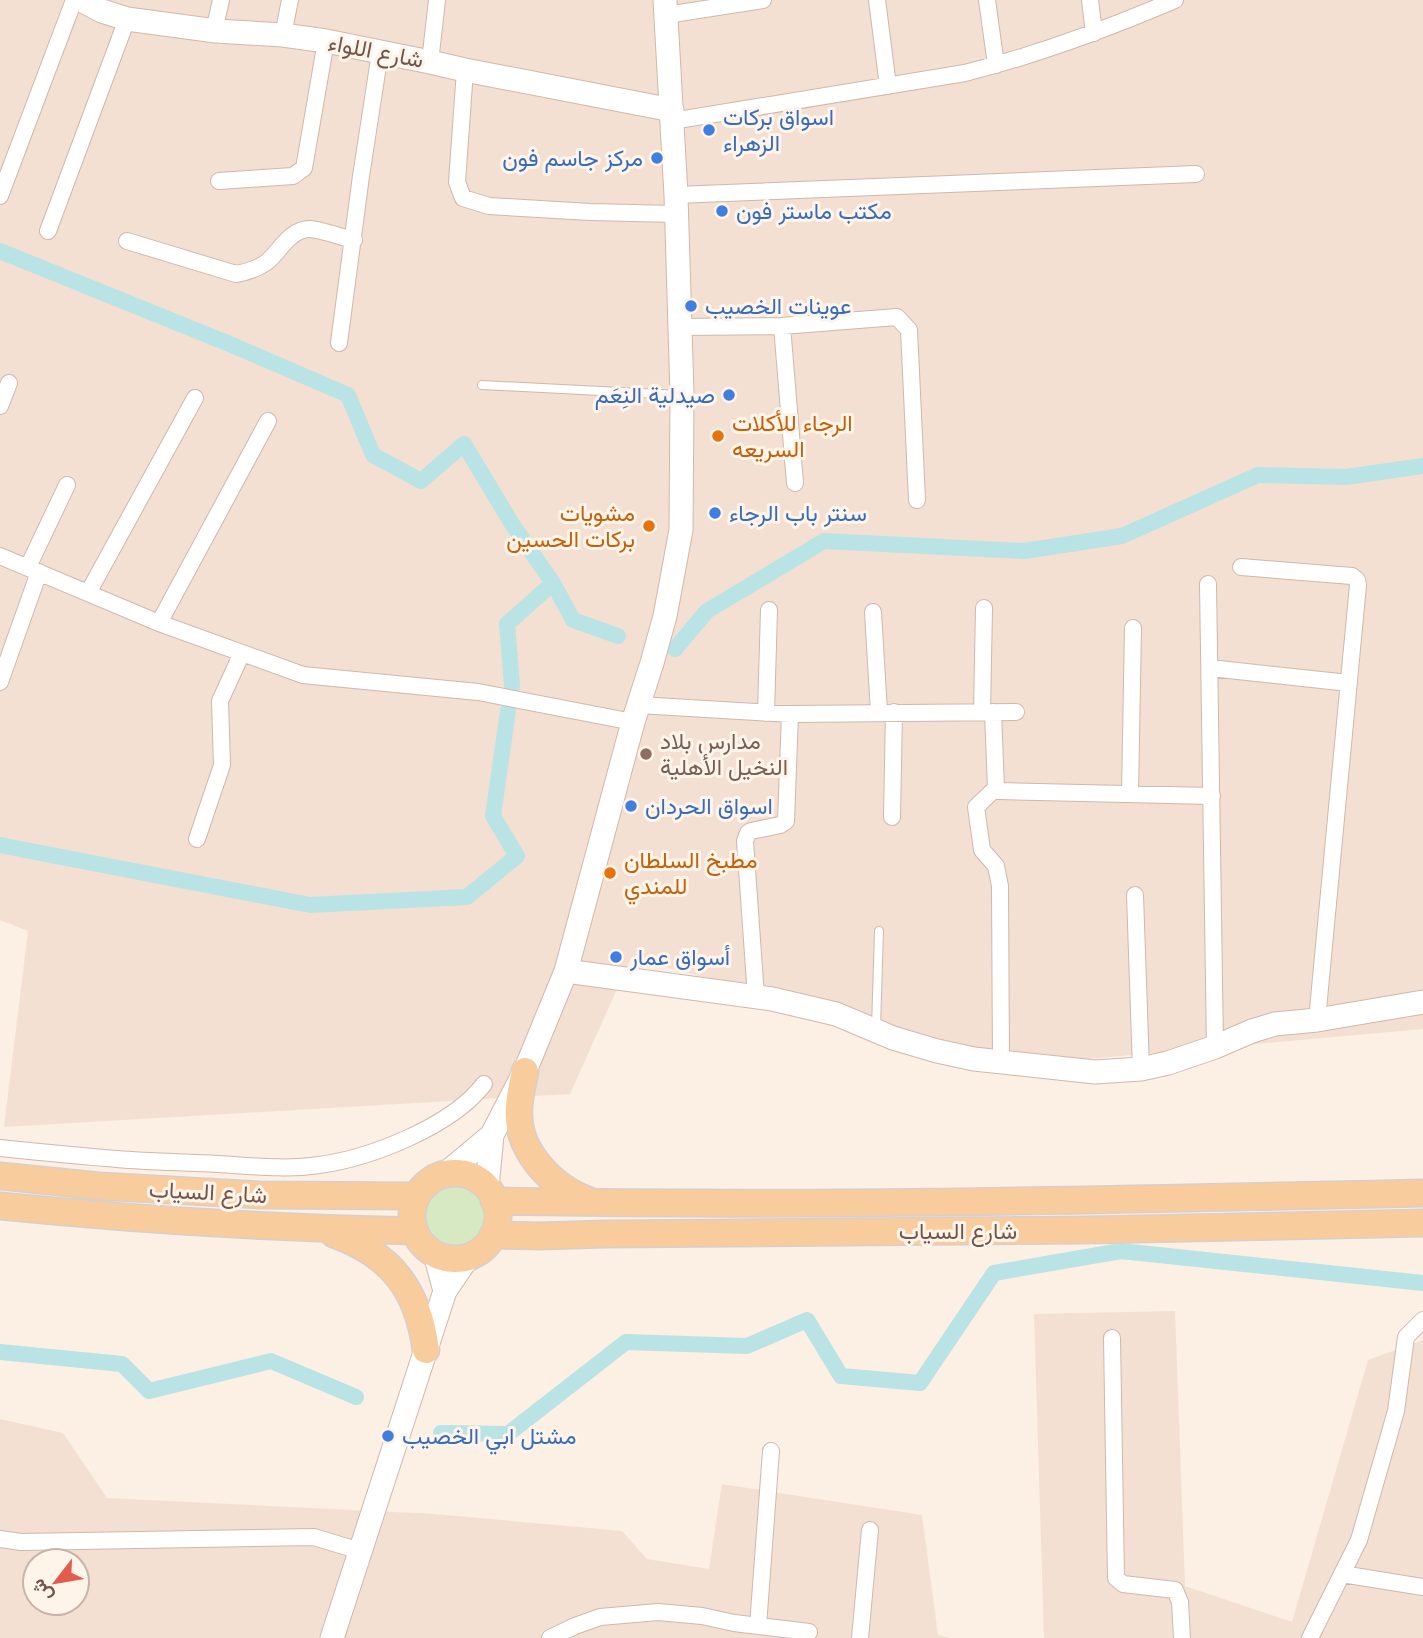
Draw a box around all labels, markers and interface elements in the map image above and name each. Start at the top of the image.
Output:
street label: شارع اللواء [326,26,426,76]
place label: اسواق بركات الزهراء [723,101,834,159]
marker: اسواق بركات الزهراء [701,122,717,138]
place label: مركز جاسم فون [502,142,643,174]
marker: مركز جاسم فون [649,150,665,166]
place label: مكتب ماستر فون [736,195,892,227]
marker: مكتب ماستر فون [714,203,730,219]
place label: عوينات الخصيب [705,290,852,322]
marker: عوينات الخصيب [683,298,699,314]
place label: صيدلية النِعَم [595,379,715,411]
marker: صيدلية النِعَم [721,387,737,403]
place label: الرجاء للأكلات السريعه [732,407,853,465]
marker: الرجاء للأكلات السريعه [710,428,726,444]
place label: مشويات بركات الحسين [506,497,635,555]
place label: سنتر باب الرجاء [729,497,867,529]
marker: سنتر باب الرجاء [707,505,723,521]
marker: مشويات بركات الحسين [641,518,657,534]
place label: مدارس بلاد النخيل الأهلية [660,725,788,783]
marker: مدارس بلاد النخيل الأهلية [638,746,654,762]
place label: اسواق الحردان [645,790,773,822]
marker: اسواق الحردان [623,798,639,814]
place label: مطبخ السلطان للمندي [624,844,758,905]
marker: مطبخ السلطان للمندي [602,865,618,881]
place label: أسواق عمار [629,941,730,973]
marker: أسواق عمار [608,949,624,965]
street label: شارع السياب [148,1173,268,1211]
street label: شارع السياب [899,1215,1017,1247]
place label: مشتل ابي الخصيب [402,1420,576,1455]
marker: مشتل ابي الخصيب [380,1428,396,1444]
north arrow [21,1547,91,1617]
text: ش [24,1574,59,1607]

